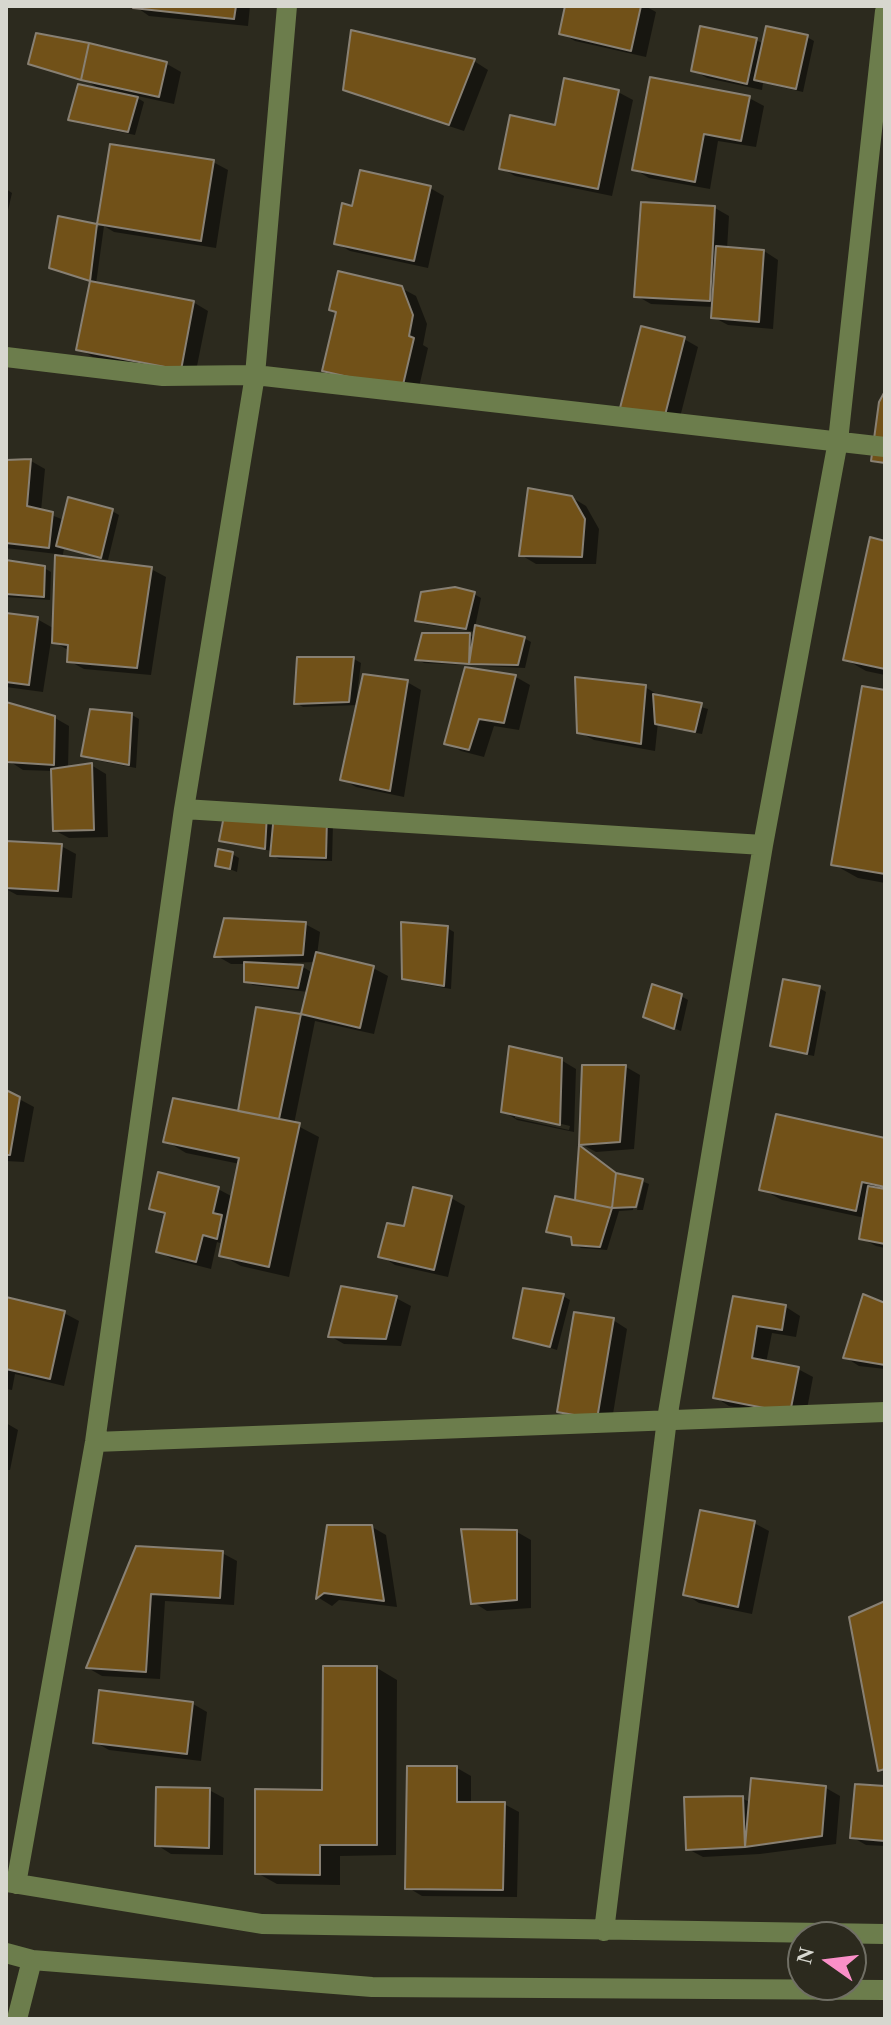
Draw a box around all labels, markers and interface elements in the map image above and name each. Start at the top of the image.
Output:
north arrow [787,1921,867,2001]
text: N [791,1945,819,1966]

